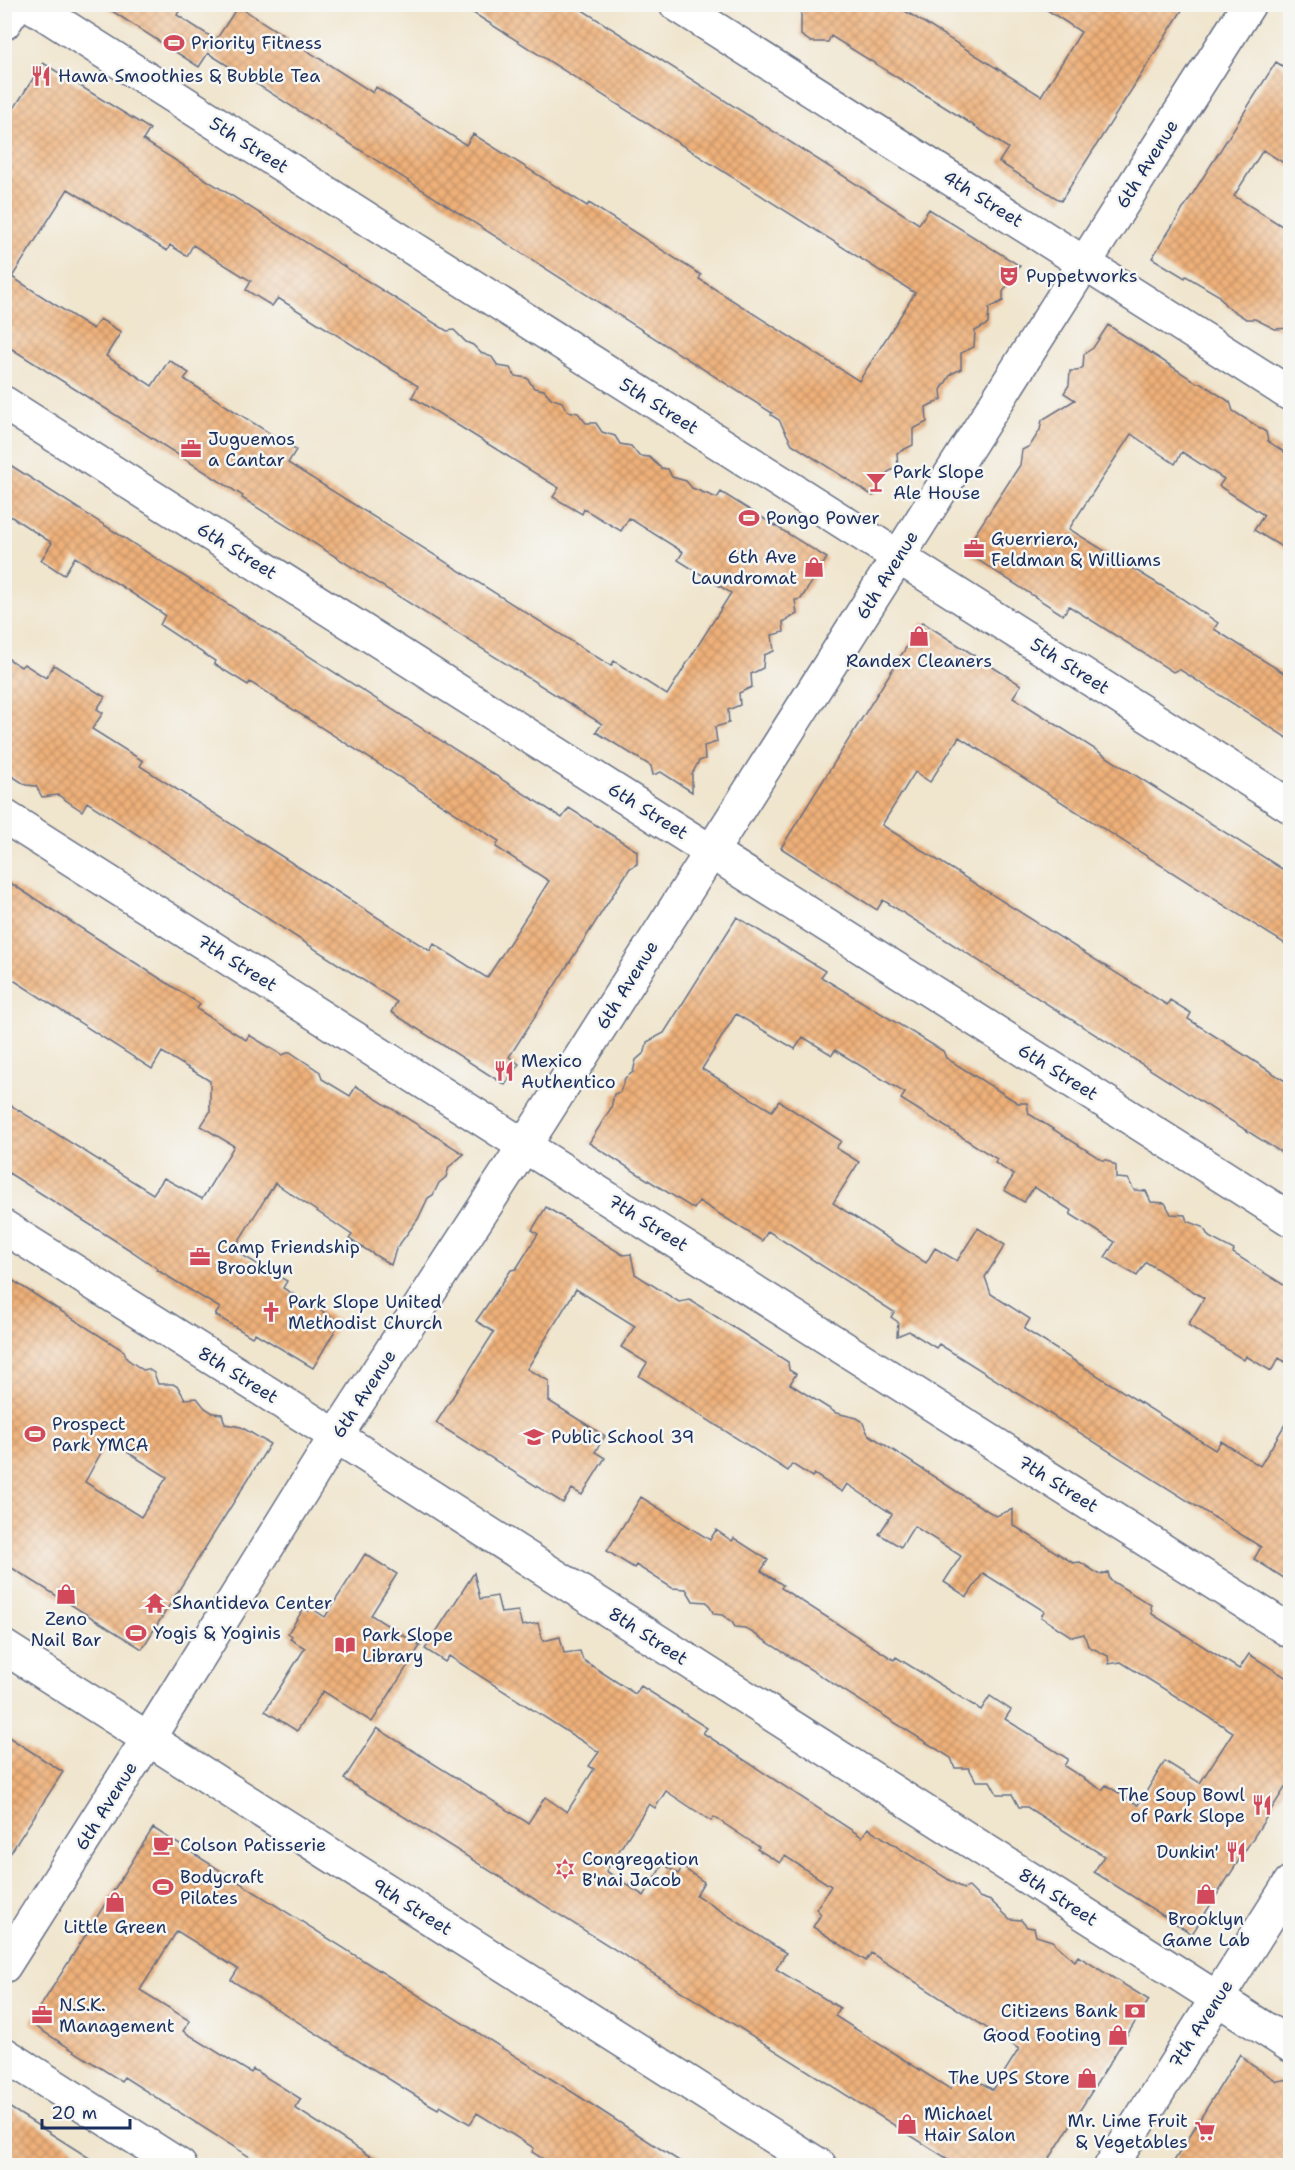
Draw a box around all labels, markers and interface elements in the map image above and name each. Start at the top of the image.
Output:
sports icon: Priority Fitness [162,31,186,55]
place label: Priority Fitness [191,31,322,55]
restaurant icon: Hawa Smoothies & Bubble Tea [29,64,53,88]
place label: Hawa Smoothies & Bubble Tea [58,64,321,88]
street label: 5th Street [205,111,293,179]
street label: 6th Avenue [1110,115,1184,213]
street label: 4th Street [938,165,1028,233]
theatre icon: Puppetworks [997,264,1021,288]
place label: Puppetworks [1026,264,1138,288]
street label: 5th Street [615,372,703,440]
place label: Juguemos a Cantar [208,427,295,472]
office icon: Juguemos a Cantar [179,437,203,461]
place label: Park Slope Ale House [893,460,984,505]
bar icon: Park Slope Ale House [864,470,888,494]
sports icon: Pongo Power [737,506,761,530]
place label: Pongo Power [766,506,880,530]
street label: 6th Street [192,517,282,585]
street label: 6th Avenue [850,526,924,624]
place label: Guerriera, Feldman & Williams [991,527,1161,572]
office icon: Guerriera, Feldman & Williams [962,537,986,561]
place label: 6th Ave Laundromat [691,545,797,590]
shop icon: 6th Ave Laundromat [802,555,826,579]
shop icon: Randex Cleaners [907,624,931,648]
street label: 5th Street [1026,632,1114,700]
place label: Randex Cleaners [846,649,992,673]
street label: 6th Street [603,777,693,845]
street label: 7th Street [192,929,282,997]
street label: 6th Avenue [590,936,664,1034]
street label: 6th Street [1013,1038,1103,1106]
place label: Mexico Authentico [521,1049,616,1094]
restaurant icon: Mexico Authentico [492,1059,516,1083]
street label: 7th Street [603,1189,693,1257]
place label: Camp Friendship Brooklyn [217,1235,360,1280]
office icon: Camp Friendship Brooklyn [188,1245,212,1269]
place label: Park Slope United Methodist Church [288,1290,443,1335]
church icon: Park Slope United Methodist Church [259,1300,283,1324]
street label: 8th Street [193,1341,283,1409]
street label: 6th Avenue [327,1345,401,1443]
place label: Prospect Park YMCA [52,1412,149,1457]
sports icon: Prospect Park YMCA [23,1422,47,1446]
school or university icon: Public School 39 [522,1425,546,1449]
place label: Public School 39 [551,1425,694,1449]
street label: 7th Street [1013,1450,1103,1518]
shop icon: Zeno Nail Bar [54,1582,78,1606]
temple icon: Shantideva Center [143,1591,167,1615]
place label: Shantideva Center [172,1591,332,1615]
street label: 8th Street [604,1601,692,1671]
place label: Zeno Nail Bar [30,1607,102,1652]
sports icon: Yogis & Yoginis [124,1621,148,1645]
place label: Yogis & Yoginis [153,1621,281,1645]
place label: Park Slope Library [362,1623,453,1668]
library icon: Park Slope Library [333,1633,357,1657]
street label: 6th Avenue [69,1757,143,1855]
place label: The Soup Bowl of Park Slope [1118,1783,1246,1828]
restaurant icon: The Soup Bowl of Park Slope [1250,1793,1274,1817]
cafe icon: Colson Patisserie [151,1833,175,1857]
place label: Colson Patisserie [180,1833,326,1857]
place label: Dunkin' [1156,1840,1219,1864]
restaurant icon: Dunkin' [1224,1840,1248,1864]
place label: Congregation B'nai Jacob [582,1847,699,1892]
synagogue icon: Congregation B'nai Jacob [553,1857,577,1881]
street label: 8th Street [1014,1862,1102,1932]
place label: Bodycraft Pilates [180,1865,264,1910]
street label: 9th Street [367,1873,457,1941]
sports icon: Bodycraft Pilates [151,1875,175,1899]
shop icon: Brooklyn Game Lab [1194,1882,1218,1906]
shop icon: Little Green [103,1890,127,1914]
place label: Brooklyn Game Lab [1162,1907,1250,1952]
place label: Little Green [63,1915,167,1939]
street label: 7th Avenue [1163,1975,1239,2073]
place label: N.S.K. Management [59,1993,175,2038]
place label: Citizens Bank [1001,1999,1118,2023]
bank icon: Citizens Bank [1123,1999,1147,2023]
office icon: N.S.K. Management [30,2003,54,2027]
place label: Good Footing [983,2023,1101,2047]
shop icon: Good Footing [1106,2023,1130,2047]
place label: The UPS Store [948,2066,1070,2090]
shop icon: The UPS Store [1075,2066,1099,2090]
scale bar [42,2092,130,2130]
text: 20 m [51,2101,97,2125]
place label: Michael Hair Salon [924,2102,1015,2147]
place label: Mr. Lime Fruit & Vegetables [1068,2109,1188,2154]
shop icon: Michael Hair Salon [895,2112,919,2136]
supermarket icon: Mr. Lime Fruit & Vegetables [1193,2119,1217,2143]

